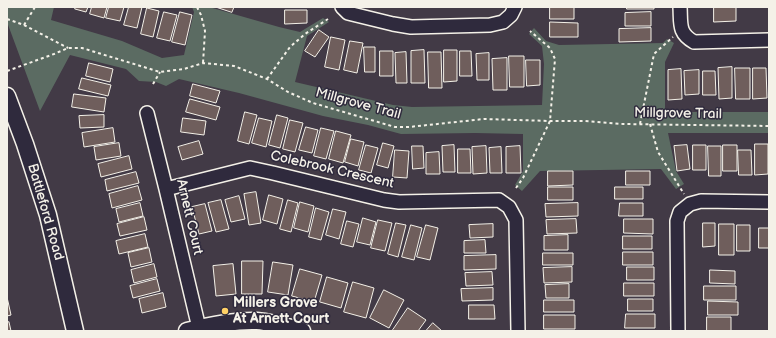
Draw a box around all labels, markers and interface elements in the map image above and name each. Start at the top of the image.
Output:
street label: Millgrove Trail [313,85,403,123]
street label: Millgrove Trail [634,105,722,123]
street label: Colebrook Crescent [269,148,395,192]
street label: Battleford Road [23,162,67,262]
street label: Arnett Court [172,177,206,257]
place label: Millers Grove At Arnett Court [233,295,329,328]
marker: Millers Grove At Arnett Court [220,306,230,316]

